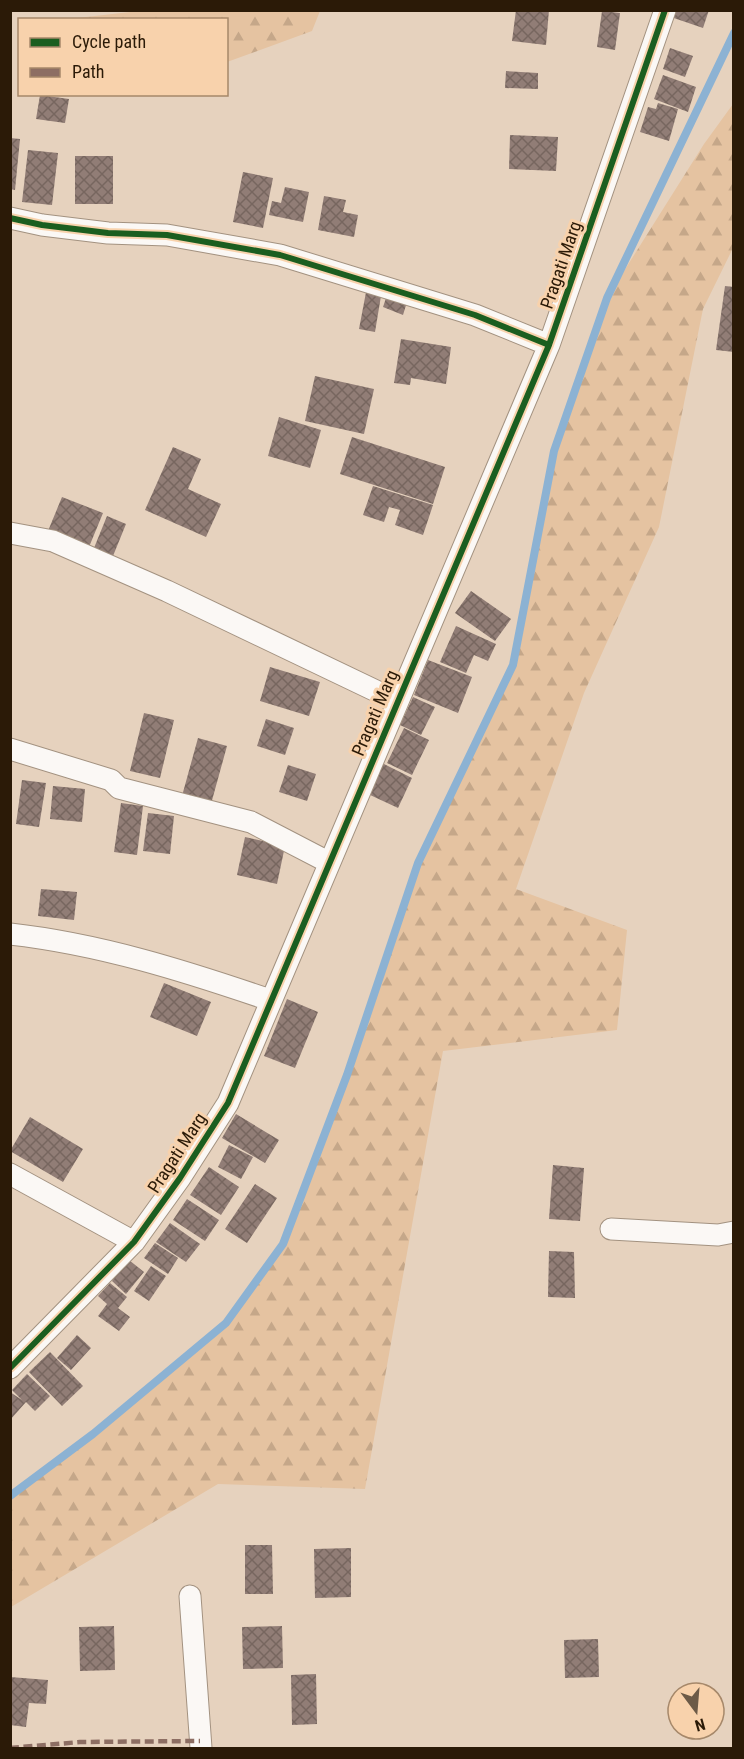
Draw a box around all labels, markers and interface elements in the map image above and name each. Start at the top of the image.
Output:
legend [18,18,228,96]
text: Cycle path [72,31,146,52]
text: Path [72,61,105,82]
street label: Pragati Marg [536,218,585,311]
street label: Pragati Marg [347,667,402,759]
street label: Pragati Marg [143,1109,210,1197]
north arrow [666,1681,726,1741]
text: N [693,1714,707,1735]

